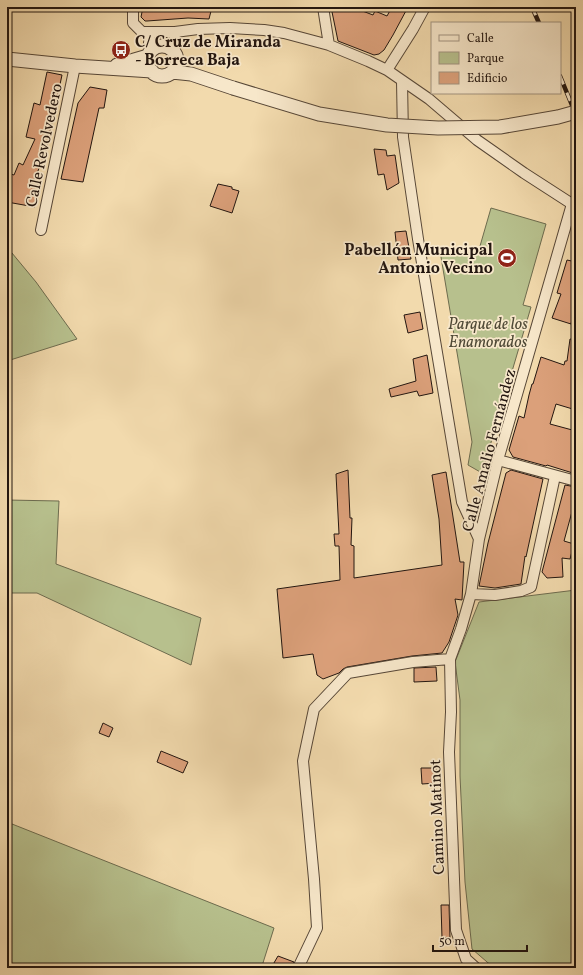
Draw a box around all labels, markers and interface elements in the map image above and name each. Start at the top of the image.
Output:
legend [431,22,561,94]
text: Calle [467,31,494,47]
place label: C/ Cruz de Miranda - Borreca Baja [135,32,281,72]
bus stop icon: C/ Cruz de Miranda - Borreca Baja [110,39,132,61]
text: Parque [467,51,504,67]
text: Edificio [467,71,507,87]
street label: Calle Revolvedero [21,82,69,209]
place label: Pabellón Municipal Antonio Vecino [344,240,494,280]
sports icon: Pabellón Municipal Antonio Vecino [496,247,518,269]
park label: Parque de los Enamorados [448,314,528,354]
street label: Calle Amalio Fernández [458,367,522,534]
street label: Camino Matinot [425,759,451,875]
scale bar [433,927,527,953]
text: 50 m [439,934,465,950]

